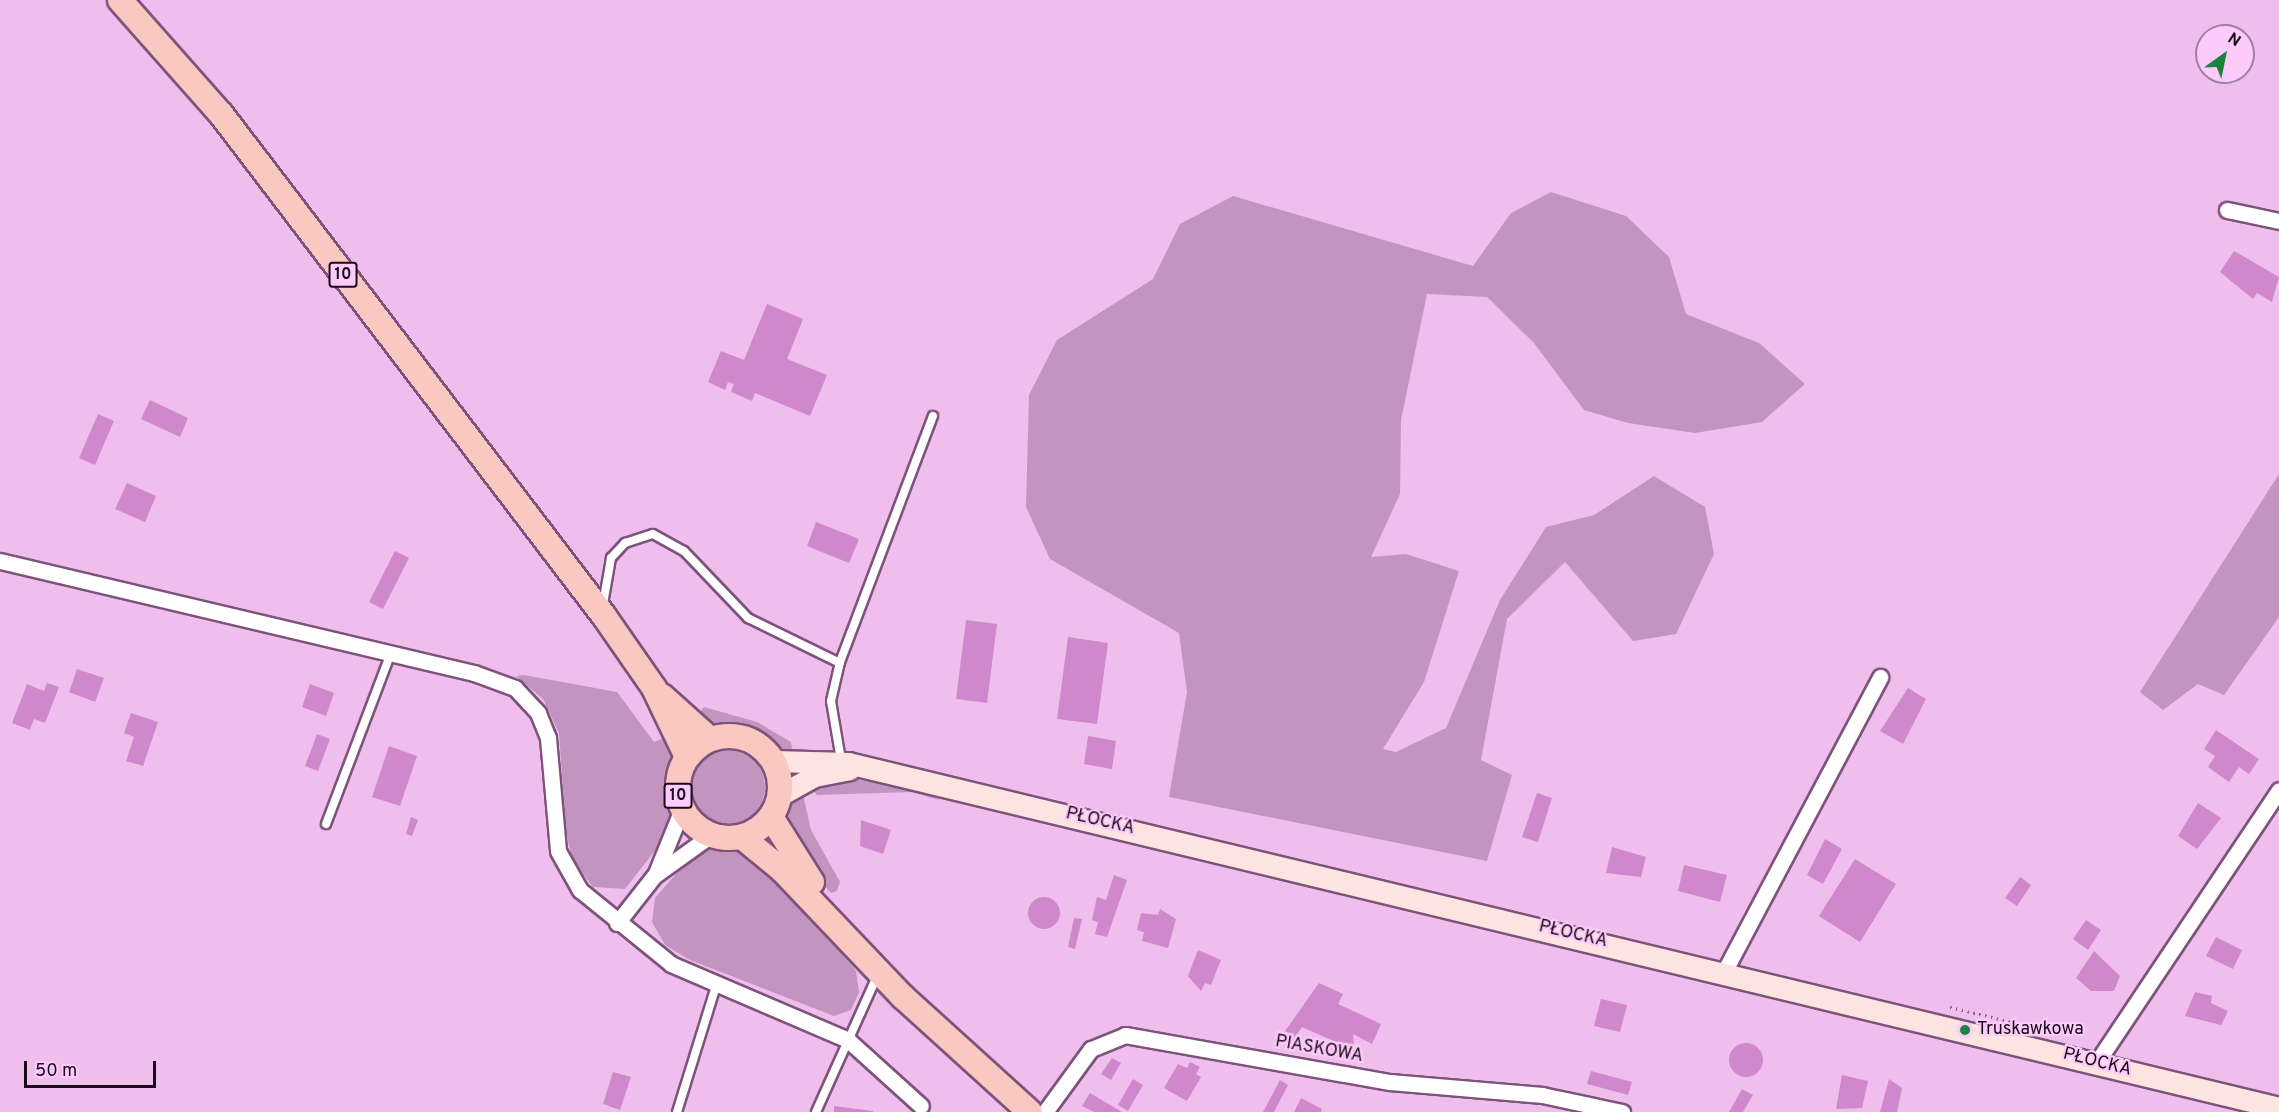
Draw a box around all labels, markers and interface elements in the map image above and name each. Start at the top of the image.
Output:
north arrow [2195,24,2255,84]
text: N [2223,29,2244,52]
road number: 10 [328,262,358,288]
road number: 10 [663,783,693,809]
street label: PŁOCKA [1063,804,1137,840]
street label: PŁOCKA [1536,917,1610,953]
place label: Truskawkowa [1977,1019,2084,1041]
marker: Truskawkowa [1958,1023,1972,1037]
street label: PIASKOWA [1273,1032,1365,1068]
street label: PŁOCKA [2060,1044,2134,1082]
scale bar [27,1049,159,1087]
text: 50 m [35,1060,77,1083]

